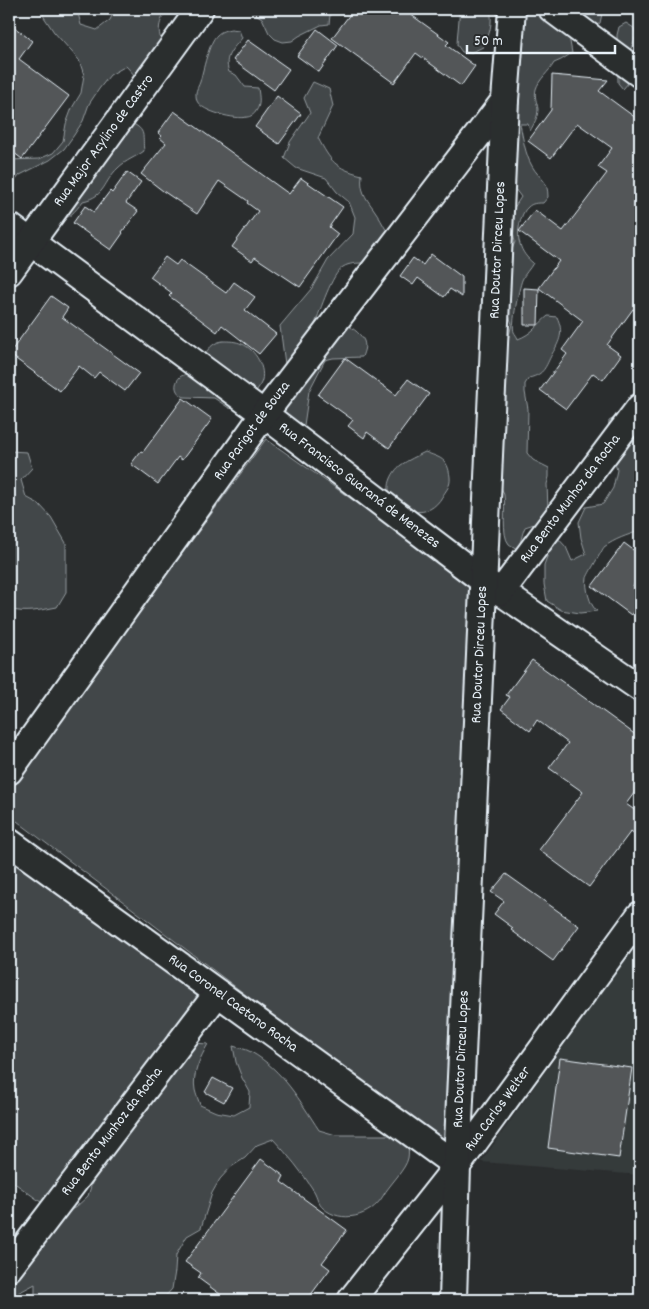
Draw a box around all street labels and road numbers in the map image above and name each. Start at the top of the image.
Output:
street label: Rua Major Acylino de Castro [49,70,160,212]
street label: Rua Doutor Dirceu Lopes [484,181,512,319]
street label: Rua Parigot de Souza [209,376,297,485]
street label: Rua Francisco Guaraná de Menezes [273,417,444,555]
street label: Rua Bento Munhoz da Rocha [515,429,627,569]
street label: Rua Doutor Dirceu Lopes [466,585,494,724]
street label: Rua Coronel Caetano Rocha [163,949,303,1059]
street label: Rua Doutor Dirceu Lopes [448,990,476,1128]
street label: Rua Bento Munhoz da Rocha [56,1062,169,1201]
street label: Rua Carlos Welter [460,1062,537,1157]

